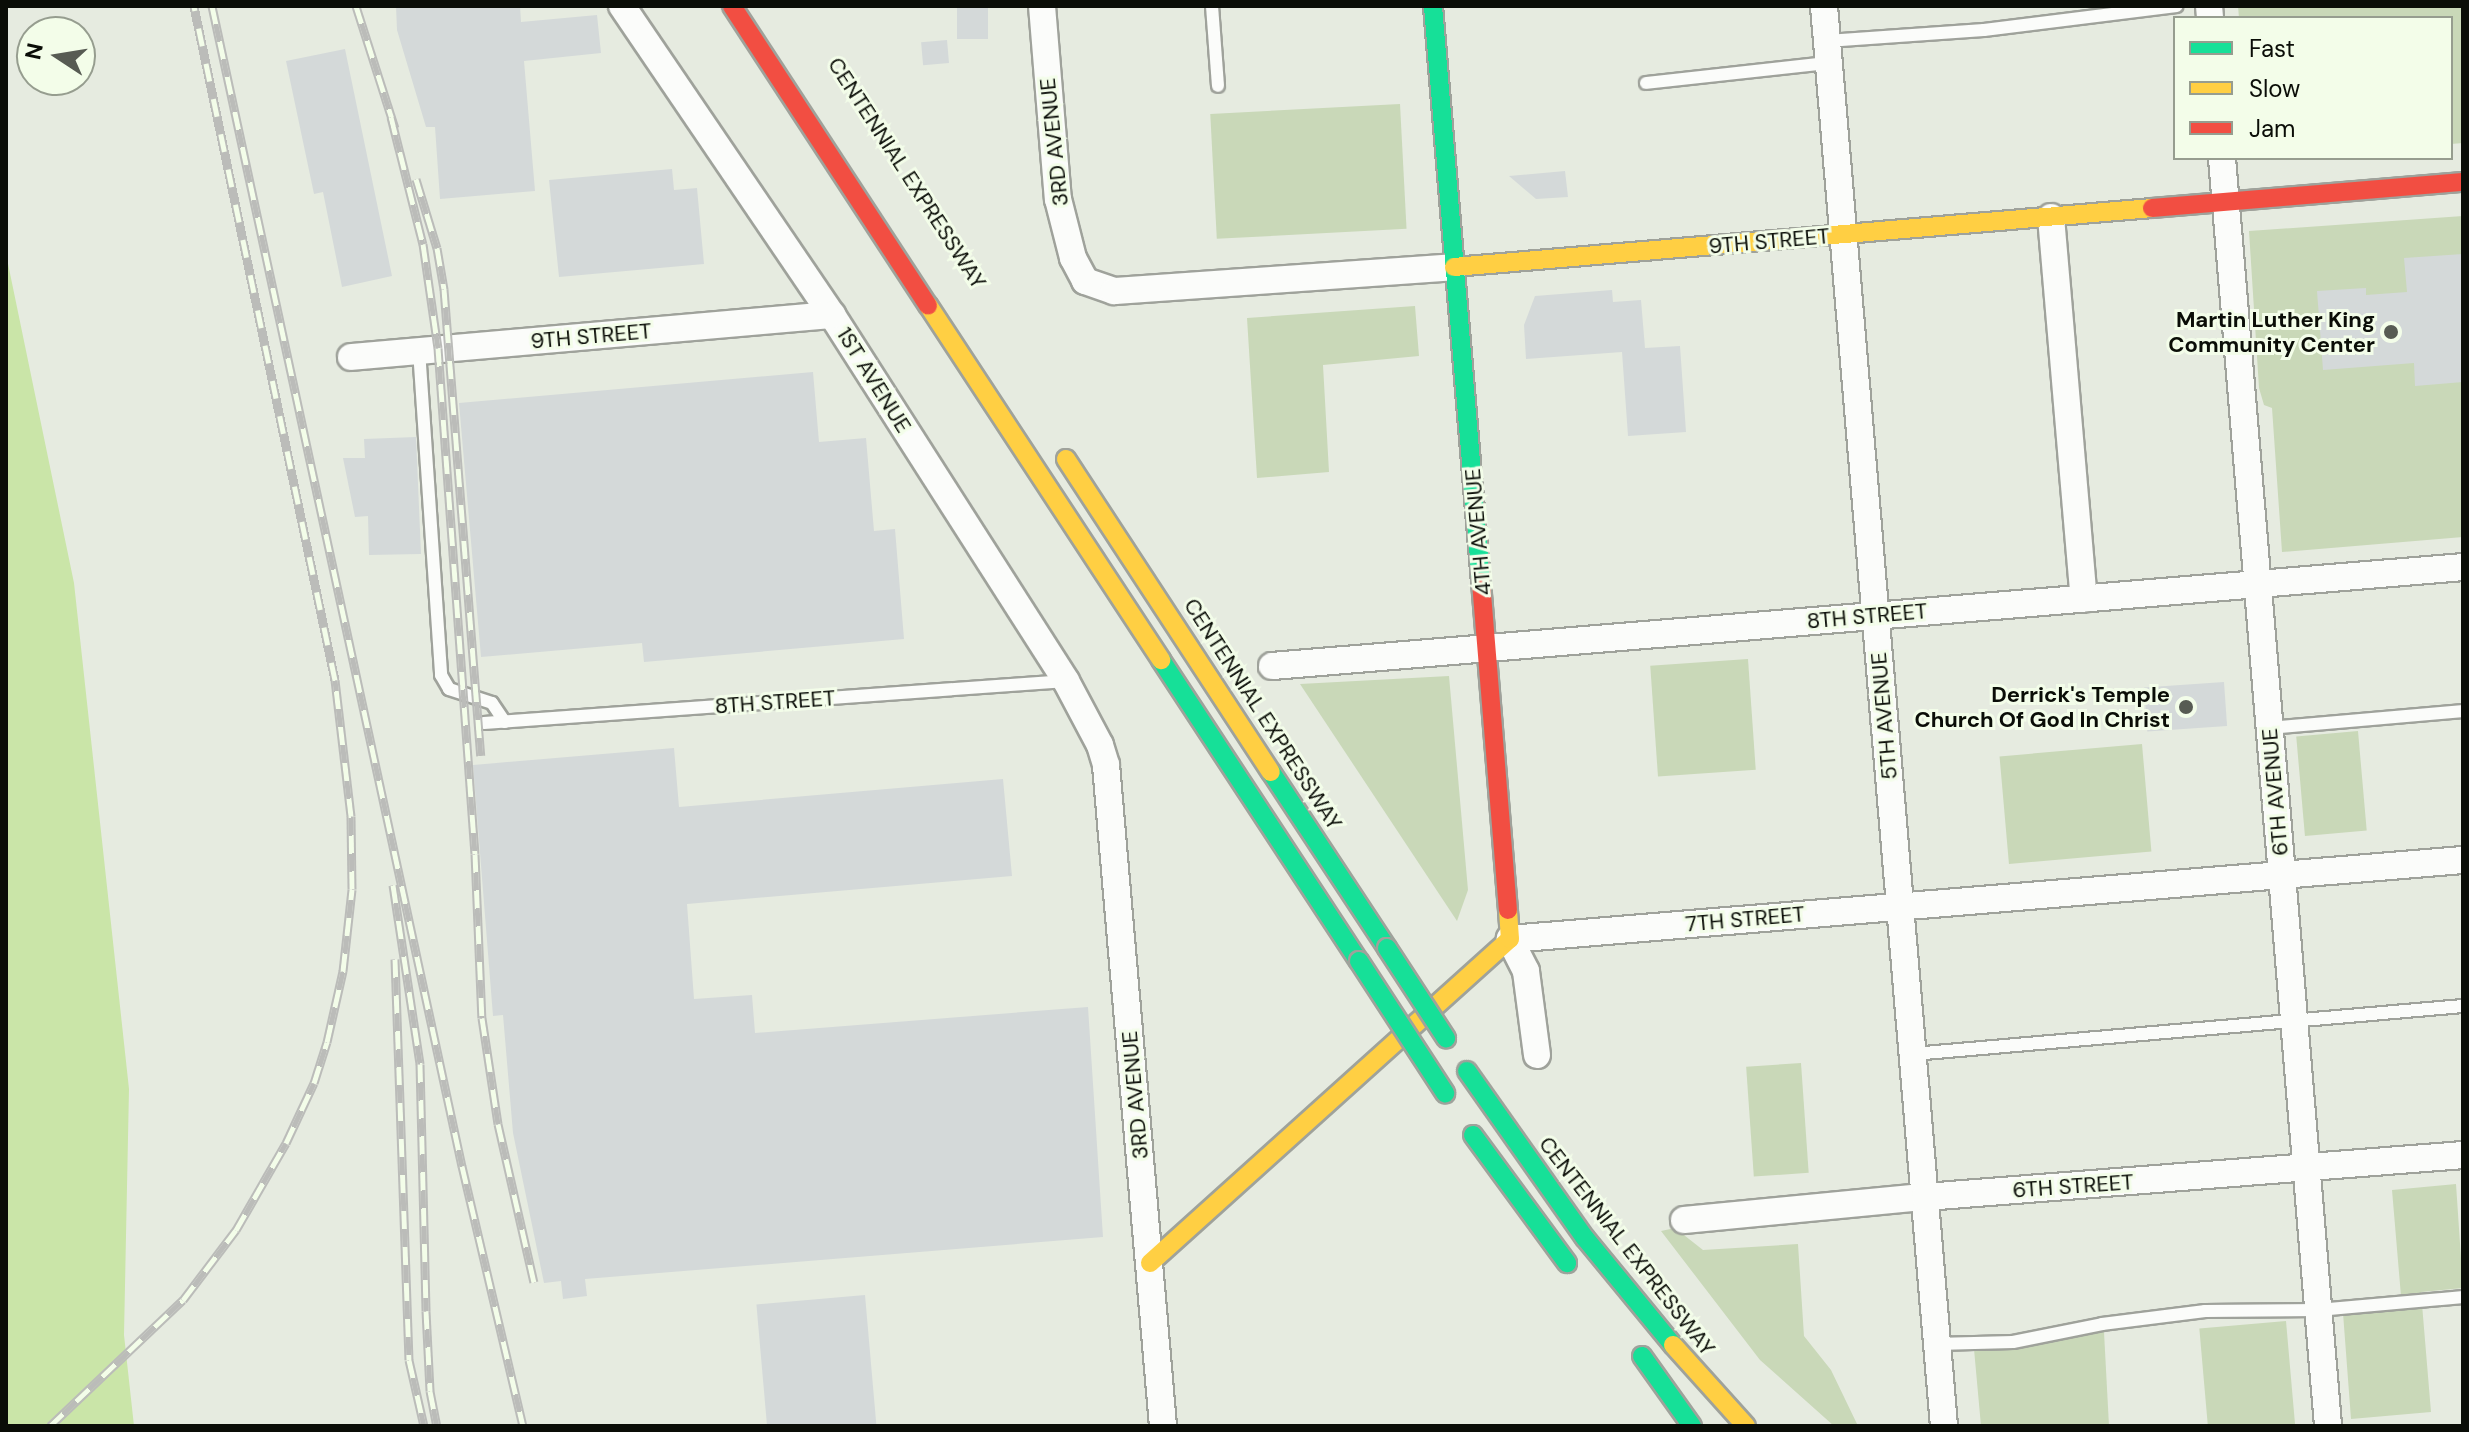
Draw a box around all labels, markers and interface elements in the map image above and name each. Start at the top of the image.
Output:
north arrow [16,16,96,96]
legend [2173,16,2453,160]
text: Fast [2249,33,2295,64]
text: N [18,40,50,62]
street label: CENTENNIAL EXPRESSWAY [822,52,992,294]
text: Slow [2249,73,2300,104]
street label: 3RD AVENUE [1034,77,1074,207]
text: Jam [2249,113,2295,144]
street label: 9TH STREET [1707,223,1831,259]
place label: Martin Luther King Community Center [2168,306,2375,358]
street label: 9TH STREET [529,318,653,354]
street label: 1ST AVENUE [831,323,917,437]
marker: Martin Luther King Community Center [2382,323,2400,341]
street label: 4TH AVENUE [1459,467,1497,597]
street label: CENTENNIAL EXPRESSWAY [1178,593,1348,835]
street label: 8TH STREET [1806,598,1928,634]
street label: 5TH AVENUE [1865,651,1903,781]
place label: Derrick's Temple Church Of God In Christ [1914,681,2170,732]
street label: 8TH STREET [714,685,836,719]
marker: Derrick's Temple Church Of God In Christ [2177,698,2195,716]
street label: 6TH AVENUE [2256,727,2294,857]
street label: 7TH STREET [1684,901,1806,937]
street label: 3RD AVENUE [1116,1030,1154,1160]
street label: CENTENNIAL EXPRESSWAY [1533,1131,1721,1361]
street label: 6TH STREET [2012,1169,2134,1203]

